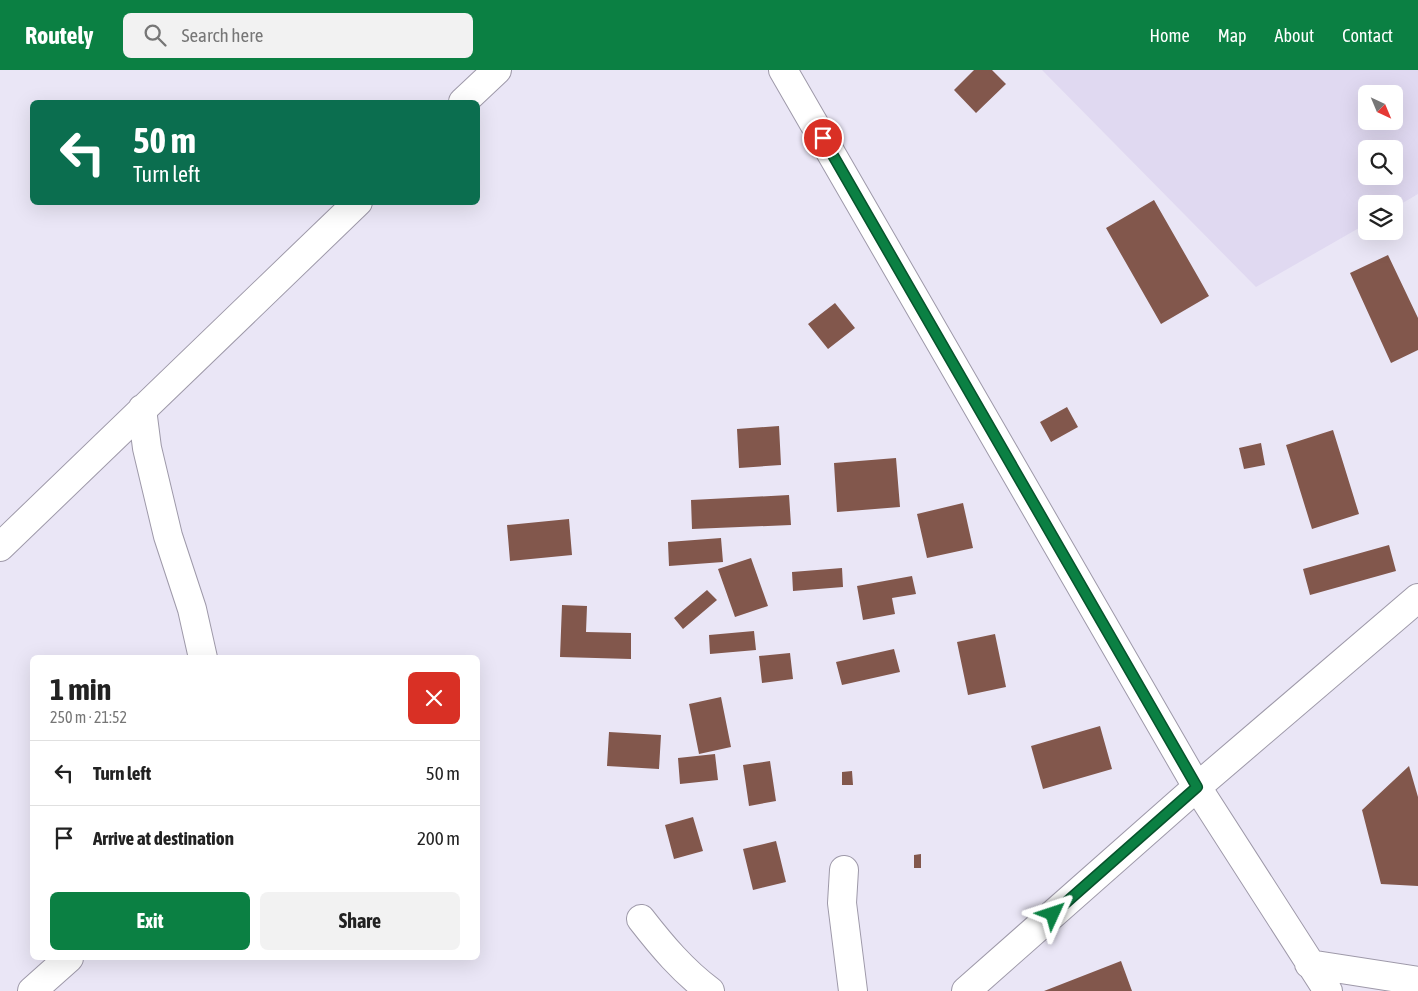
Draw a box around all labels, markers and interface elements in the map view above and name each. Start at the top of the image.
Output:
search box [123,13,473,58]
icon: search [141,21,169,49]
text: Routely [25,22,93,49]
text: Search here [181,24,263,46]
text: Home [1150,25,1190,46]
text: Map [1218,25,1247,46]
text: About [1275,25,1314,46]
text: Contact [1342,25,1393,46]
north arrow [1358,85,1402,130]
map controls [1358,85,1403,240]
pin [802,117,844,159]
icon: left [50,120,115,185]
text: 50 m [133,120,196,160]
icon: arrive [809,124,837,152]
button: search [1358,140,1403,185]
text: Turn left [133,161,200,187]
button: layers [1358,195,1403,240]
text: 1 min [50,672,111,706]
button: close [408,672,460,724]
text: 250 m · 21:52 [50,708,127,726]
icon: left [50,759,78,787]
text: Turn left [93,762,151,784]
text: 50 m [426,762,460,784]
icon: arrive [50,824,78,852]
text: Arrive at destination [93,827,234,849]
text: 200 m [417,827,460,849]
position arrow [1026,887,1078,939]
button: Exit [50,892,250,950]
button: Share [260,892,460,950]

